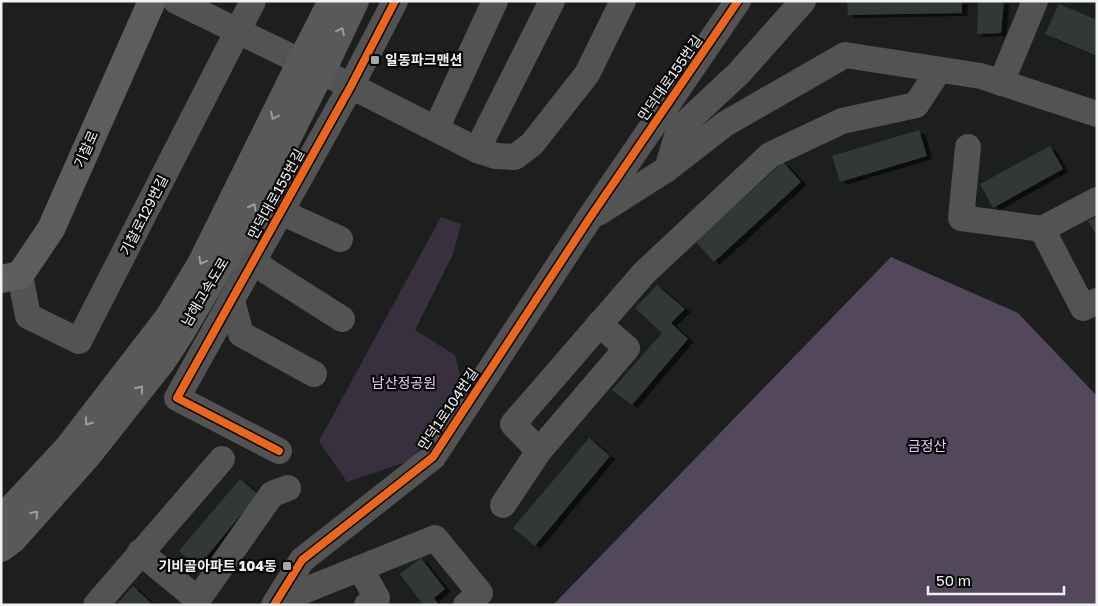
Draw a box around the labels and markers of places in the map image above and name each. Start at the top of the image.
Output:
place label: 일동파크맨션 [385,51,462,68]
marker: 일동파크맨션 [369,54,381,66]
place label: 기비골아파트 104동 [158,557,277,574]
marker: 기비골아파트 104동 [281,560,293,572]

